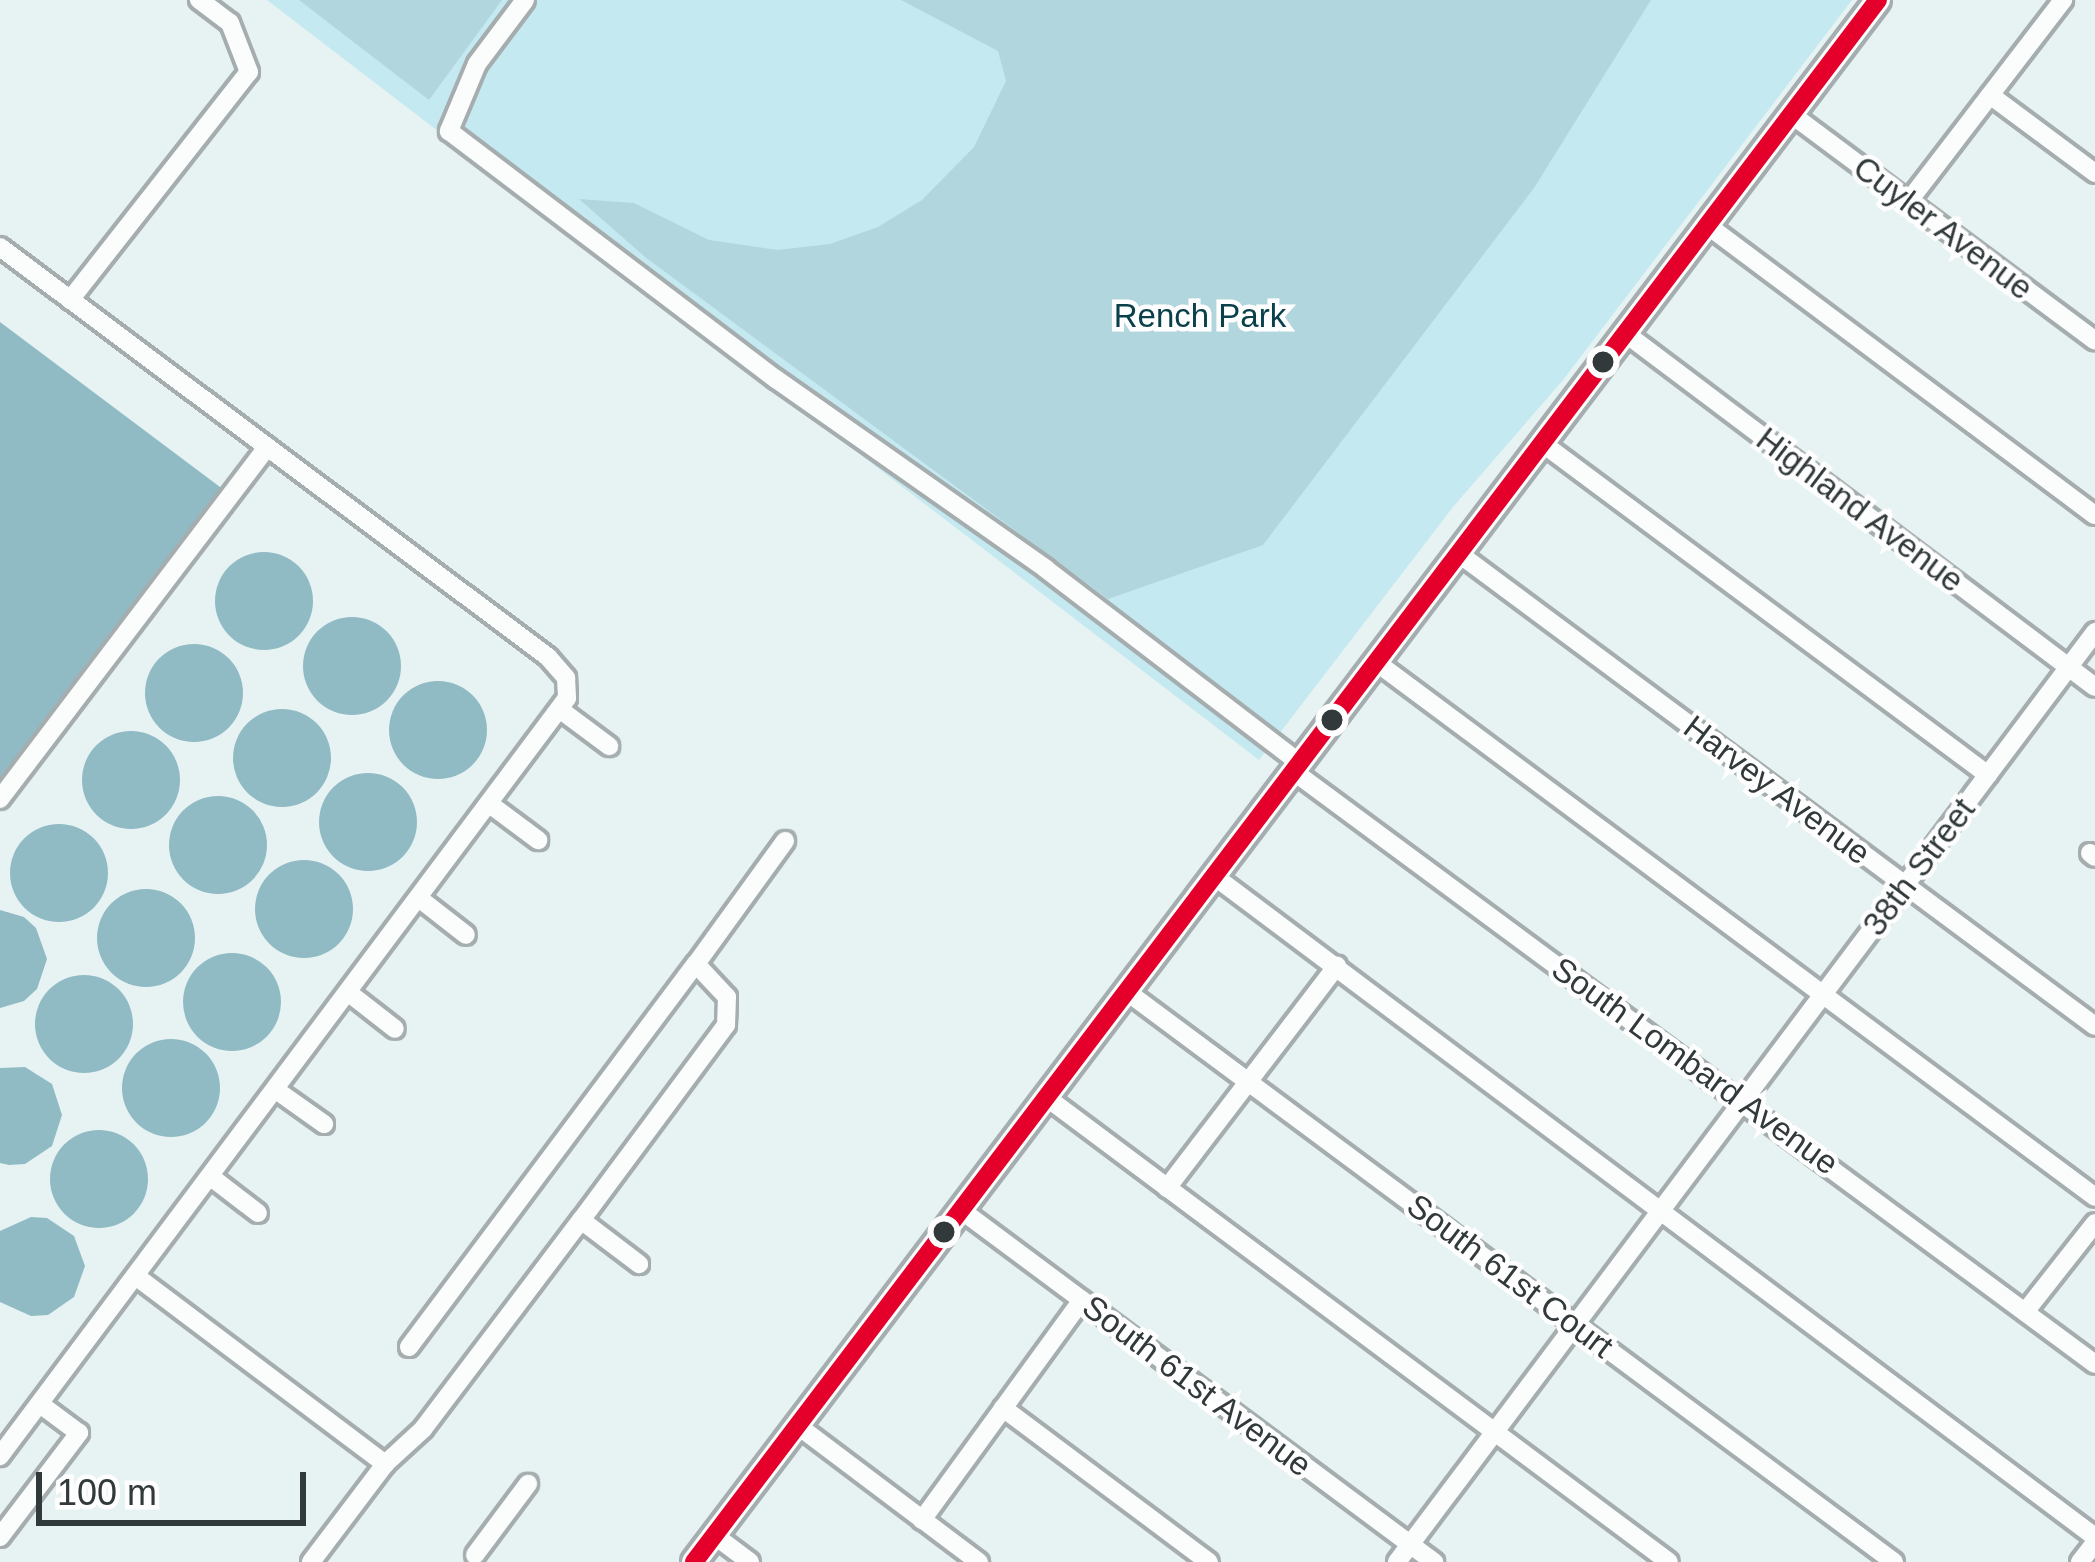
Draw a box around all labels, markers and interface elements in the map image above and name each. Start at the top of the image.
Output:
street label: Cuyler Avenue [1845,147,2041,309]
park label: Rench Park [1114,296,1286,336]
unlabelled marker [1592,351,1614,373]
street label: Highland Avenue [1748,419,1972,601]
street label: Harvey Avenue [1675,706,1879,874]
unlabelled marker [1321,709,1343,731]
street label: 38th Street [1855,791,1983,943]
street label: South Lombard Avenue [1543,948,1847,1184]
street label: South 61st Court [1399,1186,1621,1366]
unlabelled marker [933,1221,955,1243]
street label: South 61st Avenue [1074,1286,1320,1486]
scale bar [42,1448,312,1522]
text: 100 m [57,1472,157,1513]

